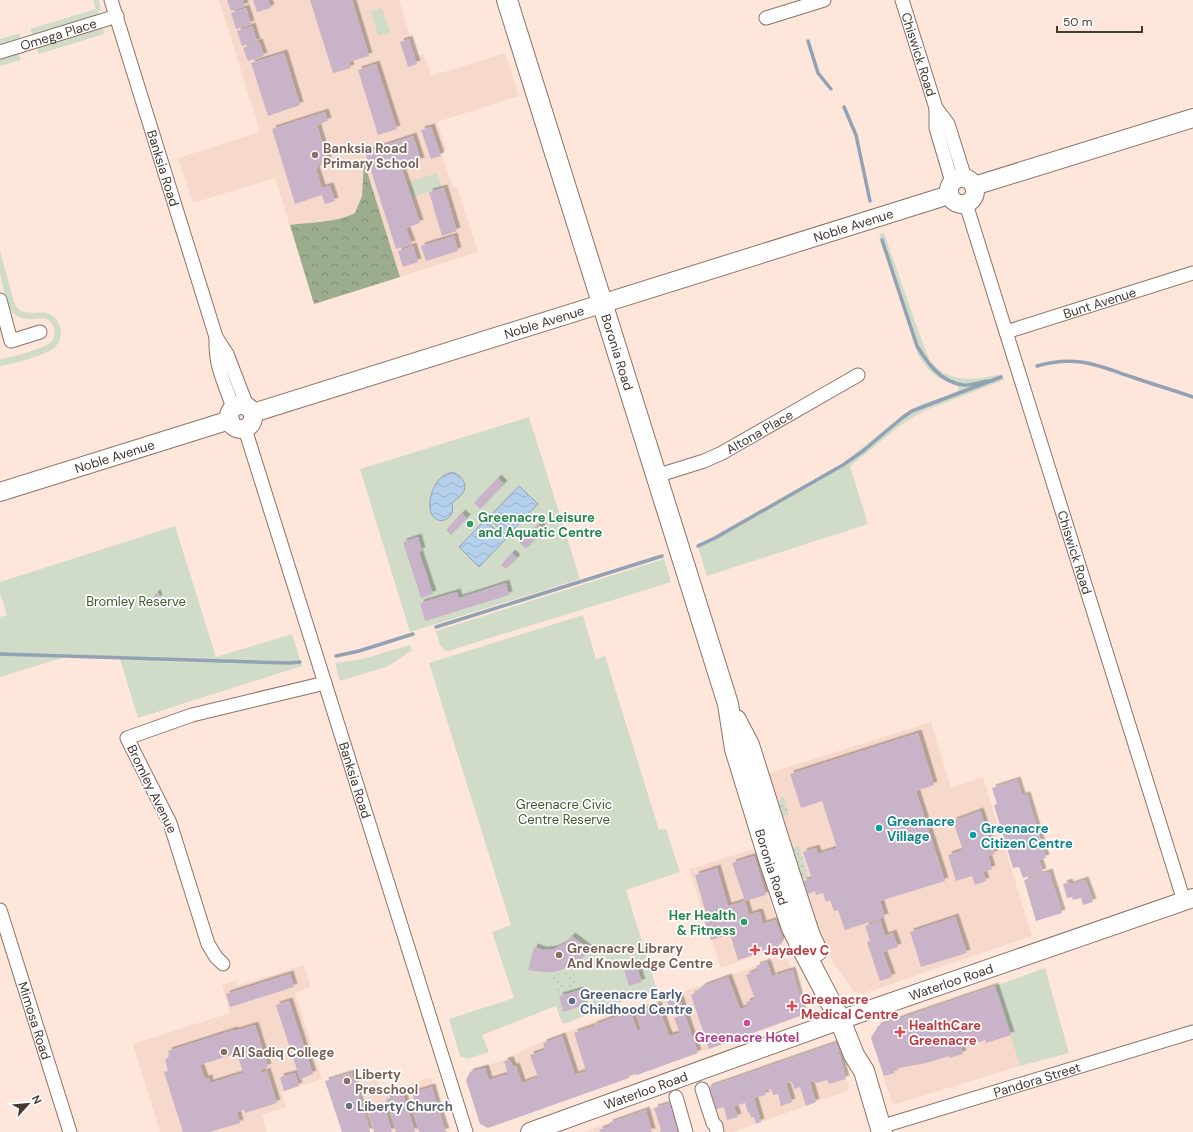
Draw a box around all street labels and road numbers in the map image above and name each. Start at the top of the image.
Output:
street label: Chiswick Road [898,10,940,98]
street label: Omega Place [18,14,99,54]
street label: Banksia Road [143,128,183,208]
street label: Noble Avenue [811,205,895,245]
street label: Bunt Avenue [1061,283,1138,322]
street label: Noble Avenue [502,301,586,342]
street label: Boronia Road [598,312,638,392]
street label: Altona Place [723,406,796,458]
street label: Noble Avenue [72,436,157,477]
street label: Chiswick Road [1054,508,1096,596]
street label: Banksia Road [335,740,375,820]
street label: Bromley Avenue [123,742,181,836]
street label: Boronia Road [752,827,792,907]
street label: Waterloo Road [907,959,995,1004]
street label: Mimosa Road [15,980,55,1062]
street label: Pandora Street [991,1058,1082,1101]
street label: Waterloo Road [601,1067,690,1113]

